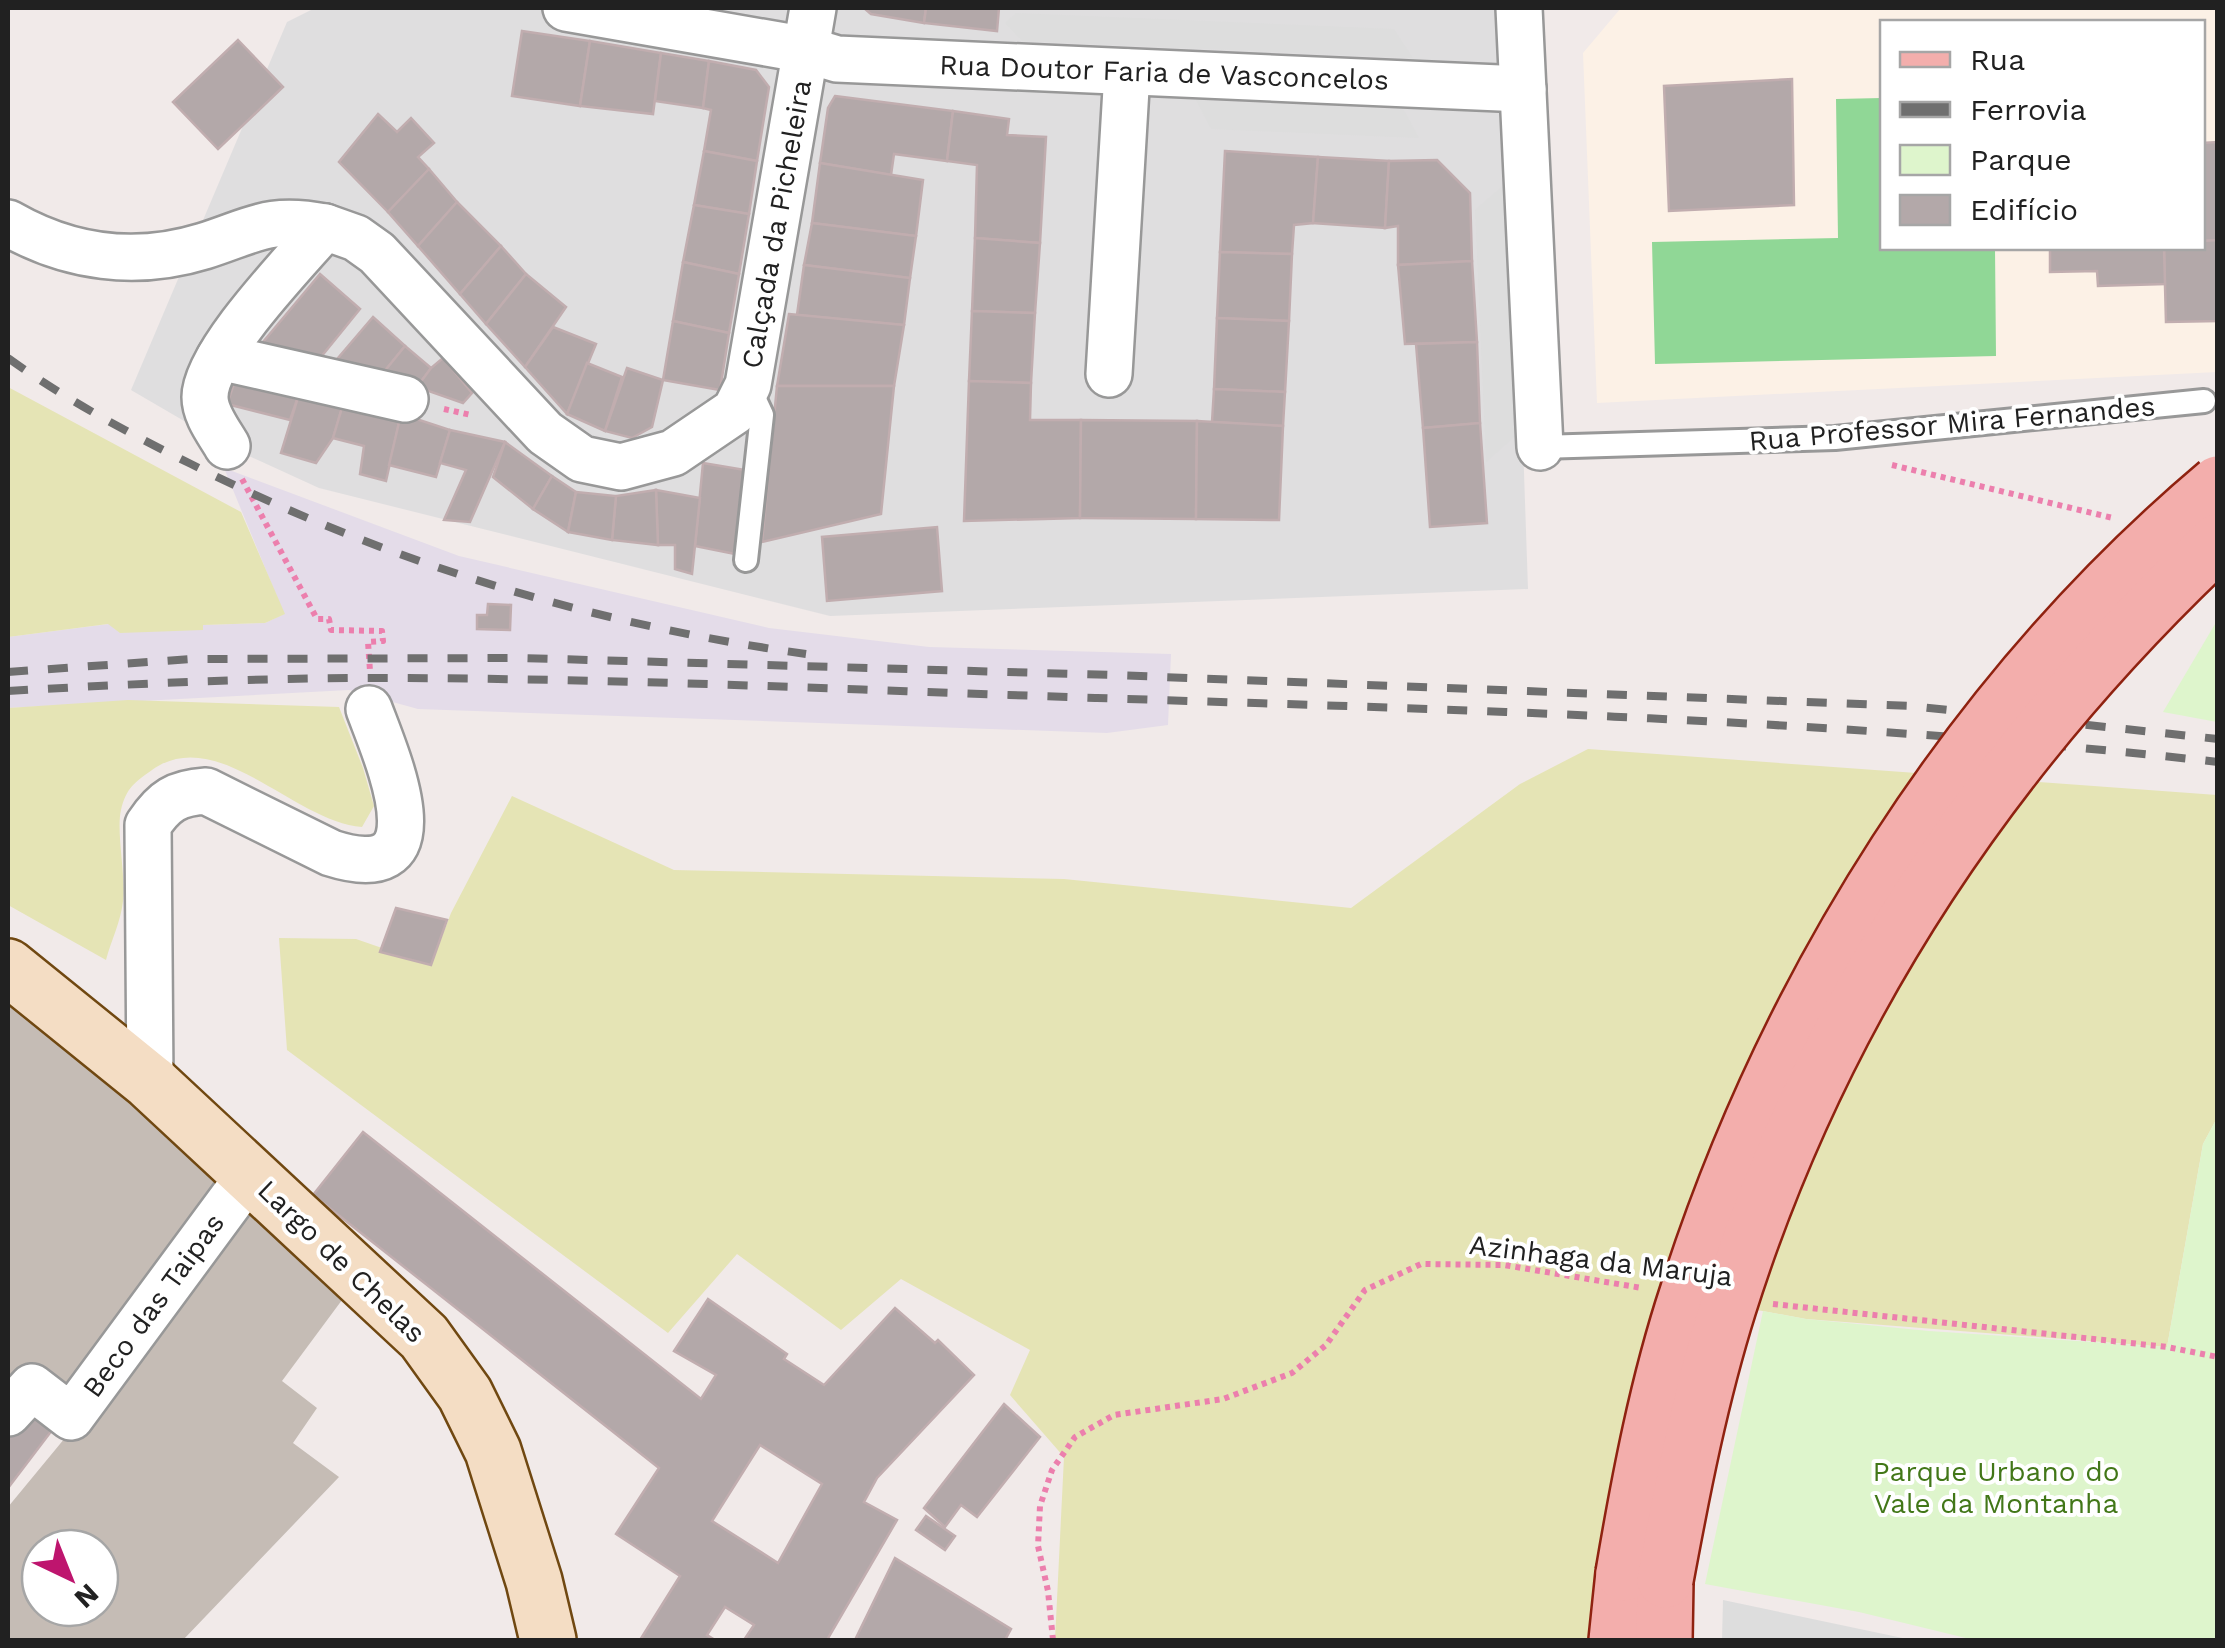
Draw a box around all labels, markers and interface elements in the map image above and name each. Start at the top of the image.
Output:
legend [1880,20,2205,250]
text: Rua [1970,42,2025,77]
street label: Rua Doutor Faria de Vasconcelos [939,48,1389,97]
street label: Calçada da Picheleira [735,77,818,371]
text: Ferrovia [1970,92,2087,127]
text: Parque [1970,142,2072,177]
text: Edifício [1970,192,2078,227]
street label: Rua Professor Mira Fernandes [1748,389,2157,458]
street label: Largo de Chelas [251,1173,432,1350]
street label: Beco das Taipas [76,1207,231,1404]
street label: Azinhaga da Maruja [1467,1228,1735,1293]
park label: Parque Urbano do Vale da Montanha [1873,1455,2120,1520]
north arrow [20,1528,120,1628]
text: N [68,1577,106,1615]

